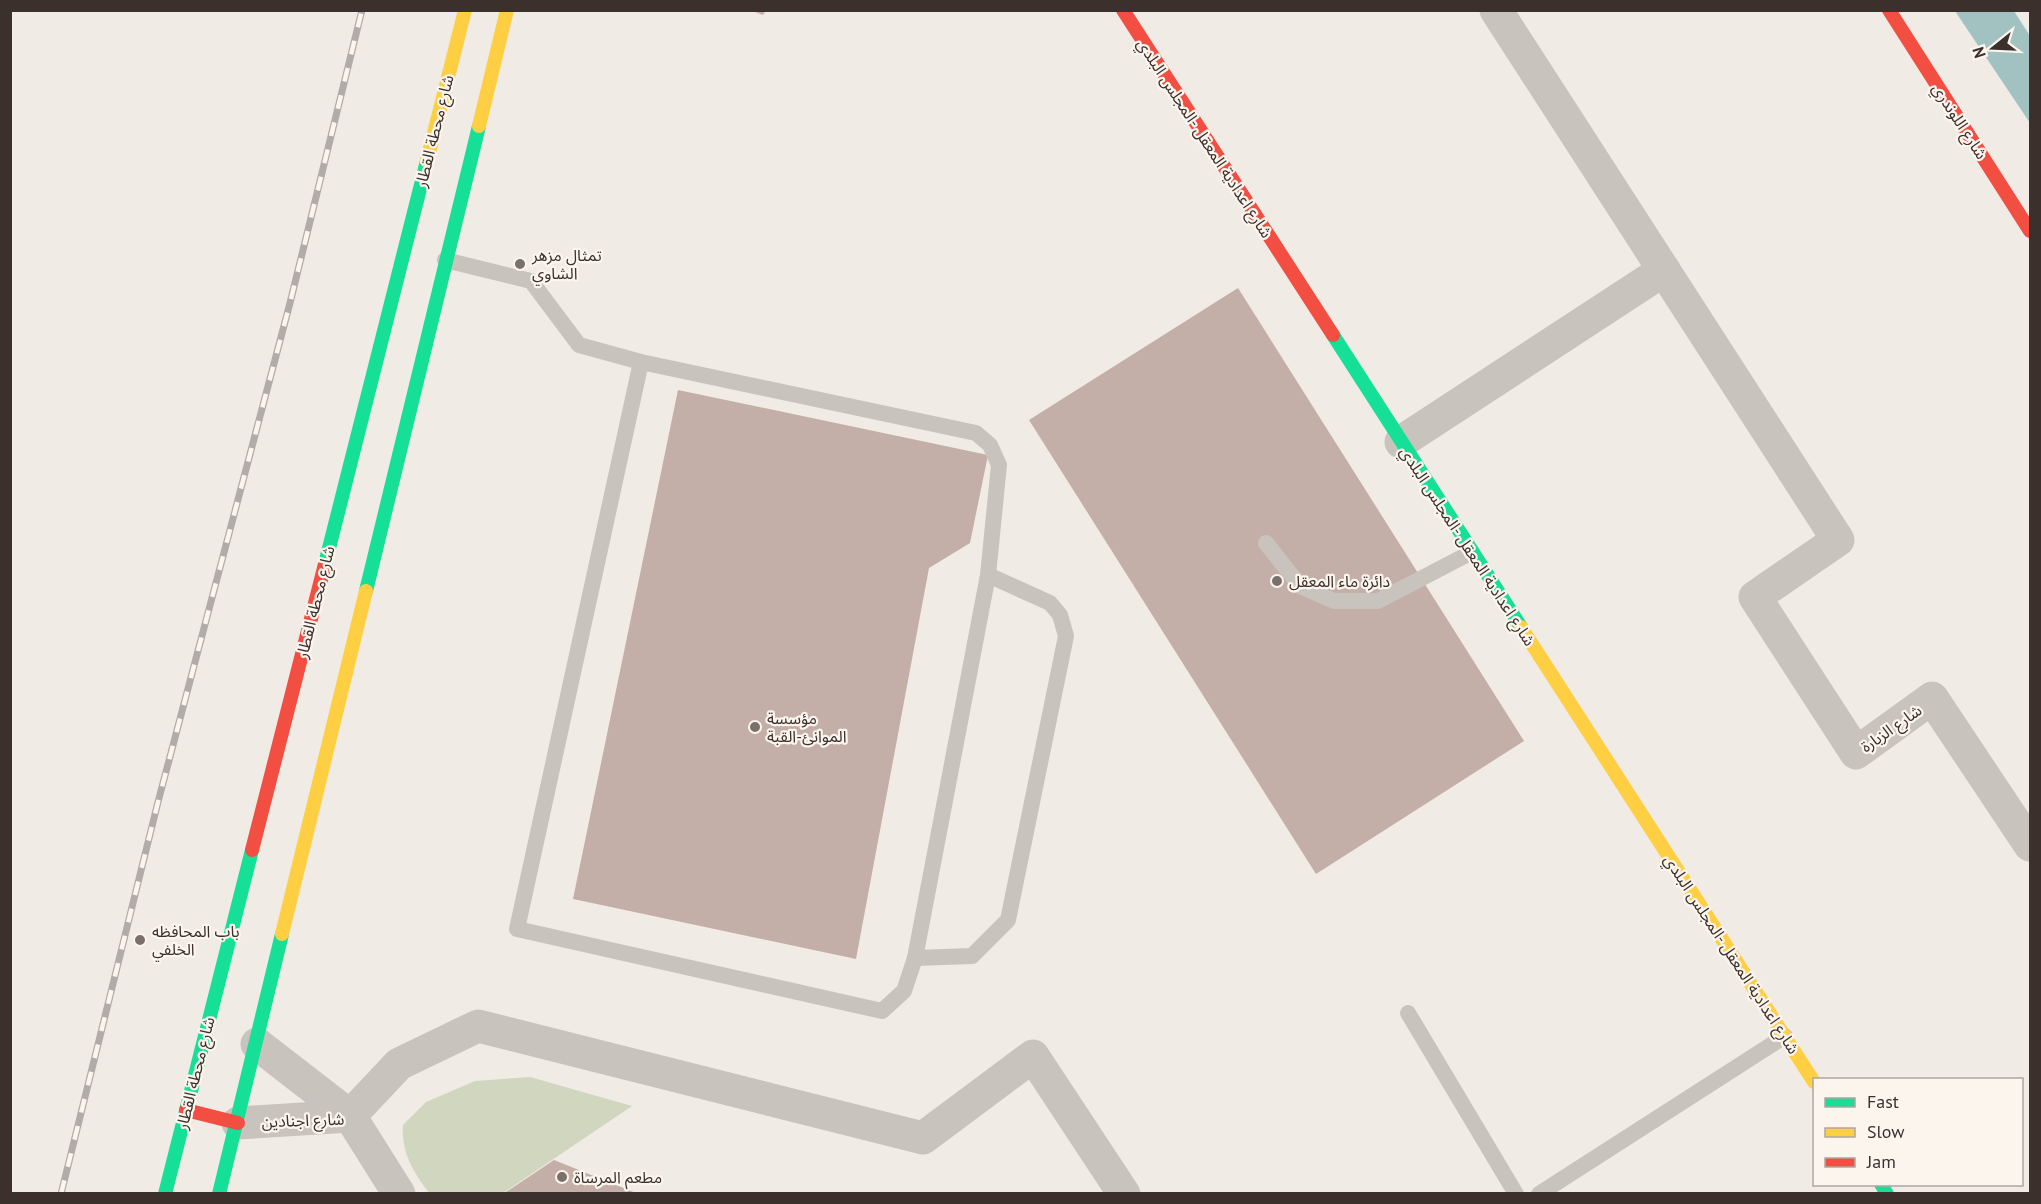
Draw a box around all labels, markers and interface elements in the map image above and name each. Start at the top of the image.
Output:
north arrow [1963,18,2023,78]
street label: شارع اعدادية المعقل -المجلس البلدي [1130,35,1277,243]
text: N [1968,45,1990,61]
street label: شارع محطة القطار [410,73,461,191]
street label: شارع اللوندري [1926,79,1992,164]
place label: تمثال مزهر الشاوي [531,245,602,286]
marker: تمثال مزهر الشاوي [513,257,527,271]
street label: شارع اعدادية المعقل -المجلس البلدي [1393,443,1540,651]
street label: شارع محطة القطار [291,544,342,662]
place label: دائرة ماء المعقل [1289,571,1390,591]
marker: دائرة ماء المعقل [1270,574,1284,588]
street label: شارع الزبارة [1857,700,1927,759]
place label: مؤسسة الموانئ-القبة [767,708,847,746]
marker: مؤسسة الموانئ-القبة [748,720,762,734]
street label: شارع اعدادية المعقل -المجلس البلدي [1657,851,1804,1059]
place label: باب المحافظه الخلفي [152,921,239,962]
marker: باب المحافظه الخلفي [133,933,147,947]
street label: شارع محطة القطار [171,1015,222,1133]
legend [1813,1078,2023,1186]
text: Fast [1867,1090,1899,1113]
street label: شارع اجنادين [261,1109,345,1134]
text: Slow [1867,1120,1905,1143]
text: Jam [1866,1150,1896,1173]
place label: مطعم المرساة [574,1167,662,1190]
marker: مطعم المرساة [555,1170,569,1184]

